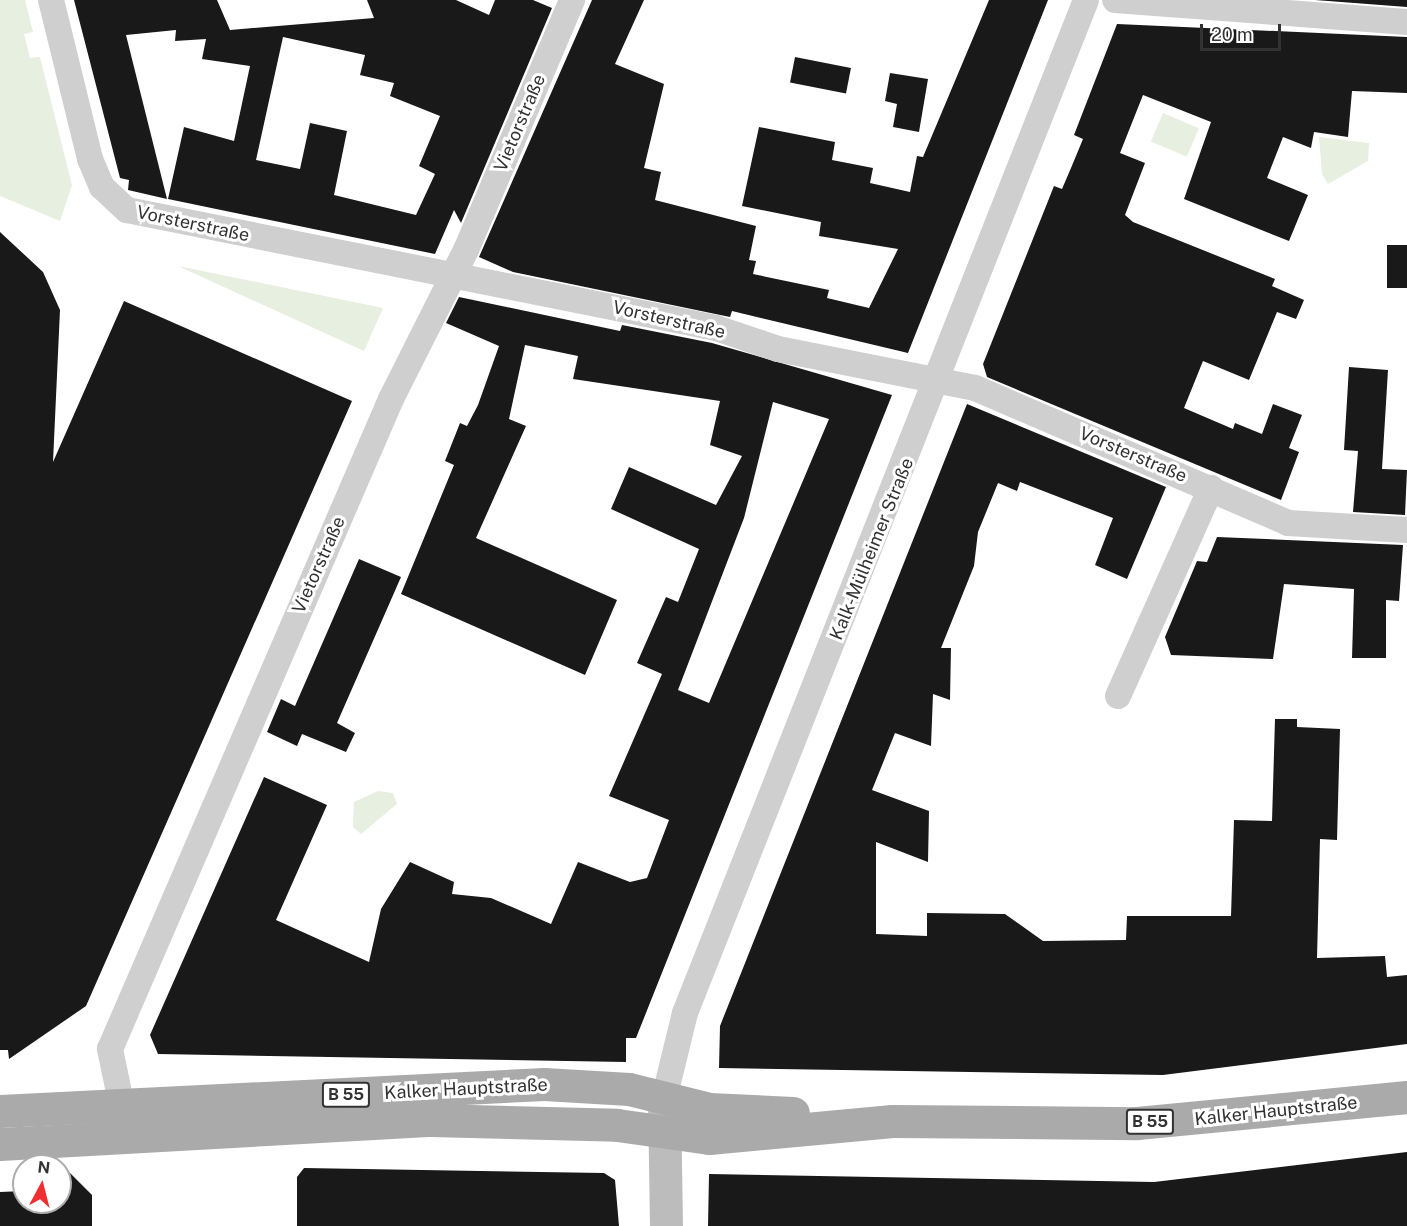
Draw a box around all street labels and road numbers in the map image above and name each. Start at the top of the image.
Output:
street label: Vietorstraße [490,71,550,175]
street label: Vorsterstraße [135,202,251,246]
street label: Vorsterstraße [611,297,727,343]
street label: Vorsterstraße [1076,423,1190,487]
street label: Kalk-Mülheimer Straße [826,455,918,643]
street label: Vietorstraße [288,513,350,617]
street label: Kalker Hauptstraße [384,1074,548,1104]
road number: B 55 [320,1082,372,1108]
street label: Kalker Hauptstraße [1194,1092,1358,1130]
road number: B 55 [1124,1109,1176,1135]

